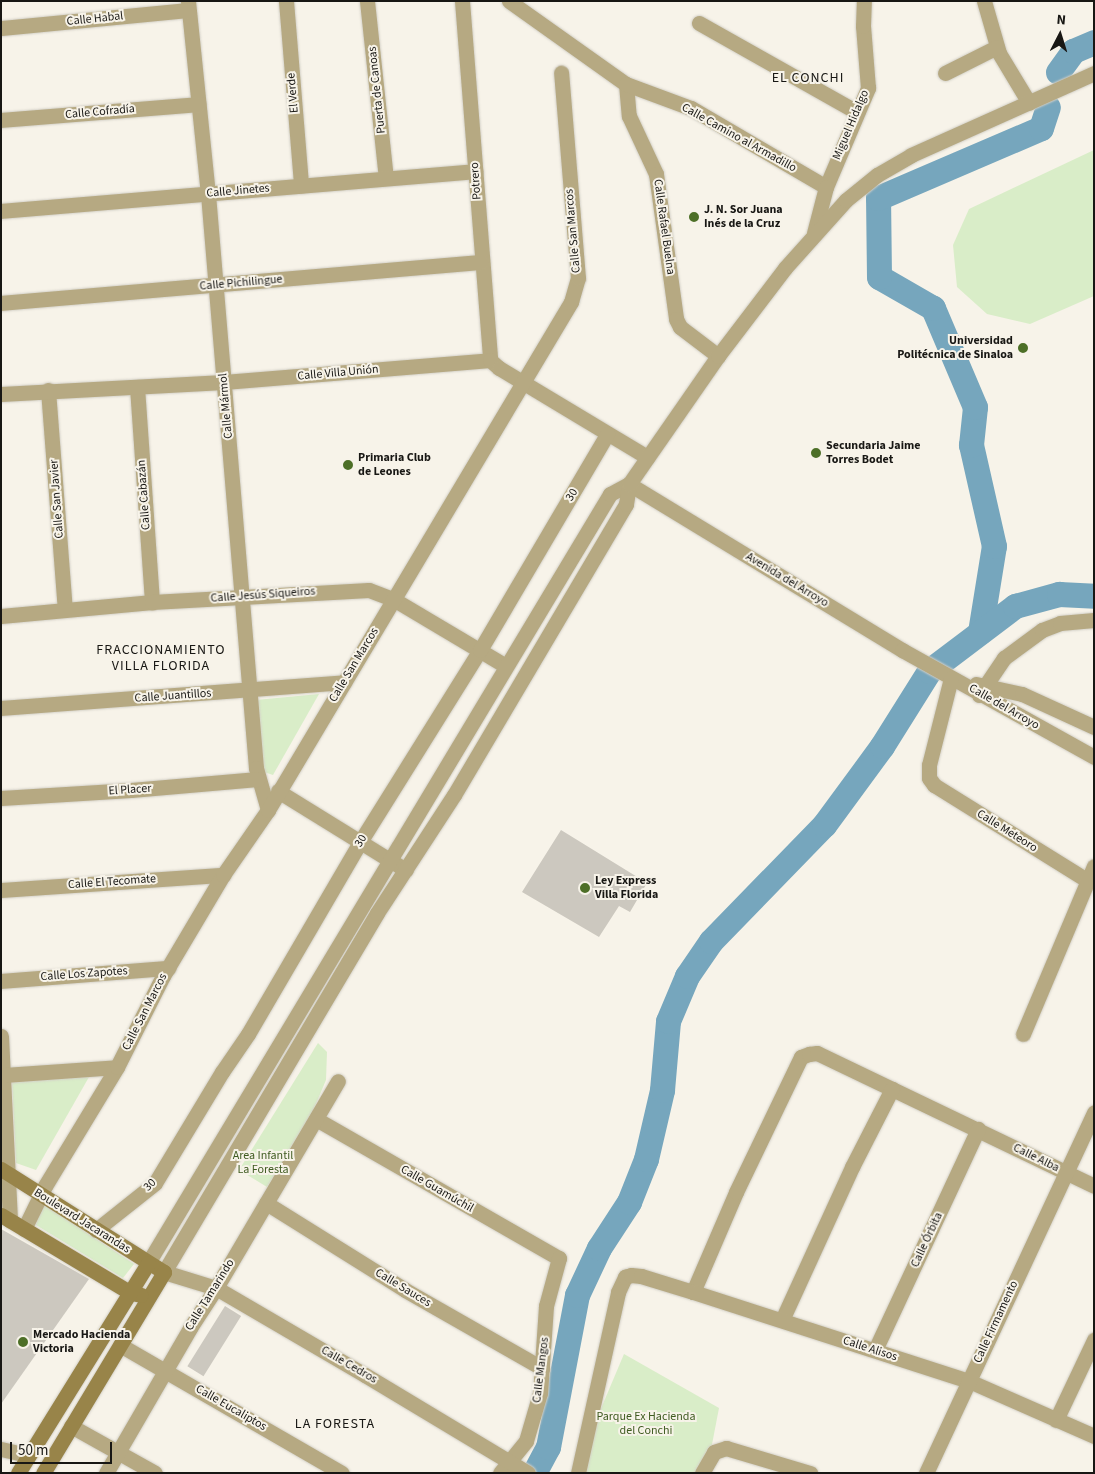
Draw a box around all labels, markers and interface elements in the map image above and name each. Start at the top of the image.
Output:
street label: Calle Habal [66,9,124,29]
north arrow [1035,10,1085,60]
text: N [1056,10,1067,30]
street label: Puerta de Canoas [365,46,389,134]
district label: EL CONCHI [771,70,845,86]
street label: El Verde [284,72,302,114]
street label: Miguel Hidalgo [830,88,872,162]
street label: Calle Camino al Armadillo [679,100,799,176]
street label: Calle Cofradía [65,102,135,122]
street label: Potrero [468,162,484,200]
street label: Calle Rafael Buelna [650,178,678,276]
street label: Calle Jinetes [206,181,270,201]
street label: Calle San Marcos [562,188,584,274]
place label: J. N. Sor Juana Inés de la Cruz [704,203,783,231]
marker: J. N. Sor Juana Inés de la Cruz [688,211,700,223]
street label: Calle Pichilingue [199,272,283,294]
place label: Universidad Politécnica de Sinaloa [897,334,1013,362]
marker: Universidad Politécnica de Sinaloa [1017,342,1029,354]
street label: Calle Villa Unión [297,362,379,384]
street label: Calle Mármol [216,373,236,439]
place label: Secundaria Jaime Torres Bodet [826,439,920,467]
marker: Secundaria Jaime Torres Bodet [810,447,822,459]
place label: Primaria Club de Leones [358,451,431,479]
street label: Calle San Javier [47,459,67,539]
street label: Calle Cabazán [134,459,154,531]
marker: Primaria Club de Leones [342,459,354,471]
street label: 30 [563,486,581,504]
street label: Avenida del Arroyo [743,550,831,610]
street label: Calle Jesús Siqueiros [210,584,316,606]
street label: Calle San Marcos [326,625,382,705]
district label: FRACCIONAMIENTO VILLA FLORIDA [94,642,228,674]
street label: Calle del Arroyo [966,681,1042,733]
street label: Calle Juantillos [134,686,212,706]
street label: El Placer [108,781,152,799]
street label: Calle Meteoro [974,807,1040,855]
street label: 30 [352,832,370,850]
street label: Calle El Tecomate [68,872,156,892]
place label: Ley Express Villa Florida [595,874,658,902]
marker: Ley Express Villa Florida [579,882,591,894]
street label: Calle Los Zapotes [40,964,128,984]
street label: Calle San Marcos [119,971,171,1053]
street label: Calle Alba [1011,1141,1061,1175]
park label: Area Infantil La Foresta [233,1149,293,1177]
street label: Calle Guamúchil [398,1162,476,1216]
street label: 30 [141,1176,159,1194]
street label: Boulevard Jacarandas [31,1185,133,1257]
street label: Calle Órbita [908,1210,946,1270]
street label: Calle Tamarindo [182,1256,238,1334]
street label: Calle Sauces [372,1266,434,1310]
street label: Calle Firmamento [971,1279,1021,1365]
place label: Mercado Hacienda Victoria [33,1328,130,1356]
street label: Calle Alisos [841,1333,899,1365]
marker: Mercado Hacienda Victoria [17,1336,29,1348]
street label: Calle Mangos [530,1336,552,1404]
street label: Calle Cedros [318,1343,380,1387]
street label: Calle Eucaliptos [193,1382,269,1434]
park label: Parque Ex Hacienda del Conchi [596,1410,696,1438]
district label: LA FORESTA [294,1416,376,1432]
scale bar [12,1432,115,1464]
text: 50 m [18,1440,48,1461]

